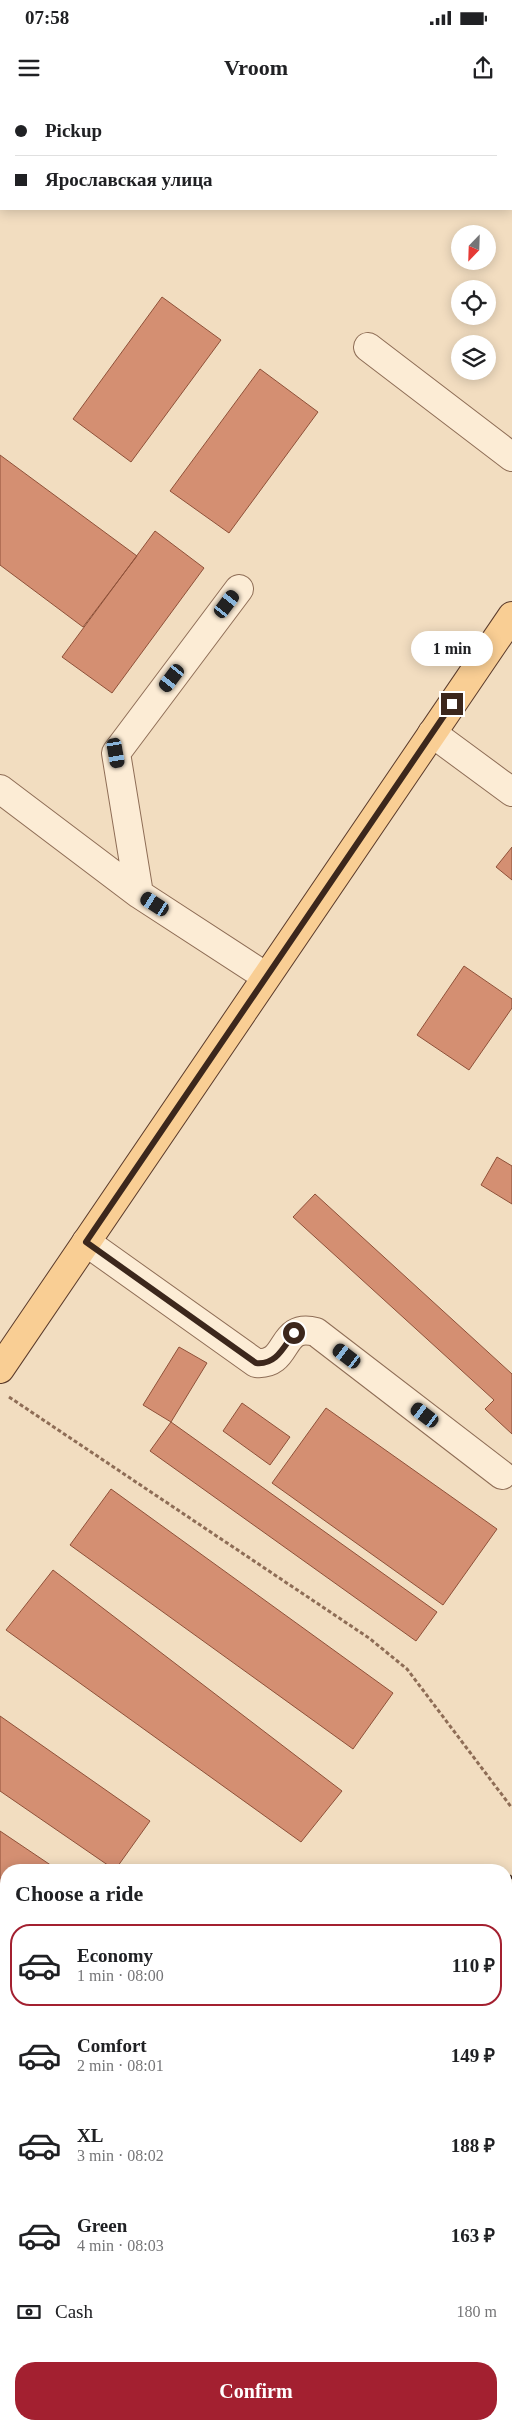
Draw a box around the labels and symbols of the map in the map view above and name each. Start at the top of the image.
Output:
north arrow [451,225,496,270]
car [211,588,242,620]
callout: 1 min [411,632,493,666]
car [156,662,187,694]
route end [441,693,463,715]
car [106,737,125,769]
car [138,890,171,918]
route start [283,1322,305,1344]
car [330,1341,363,1371]
car [408,1400,441,1430]

